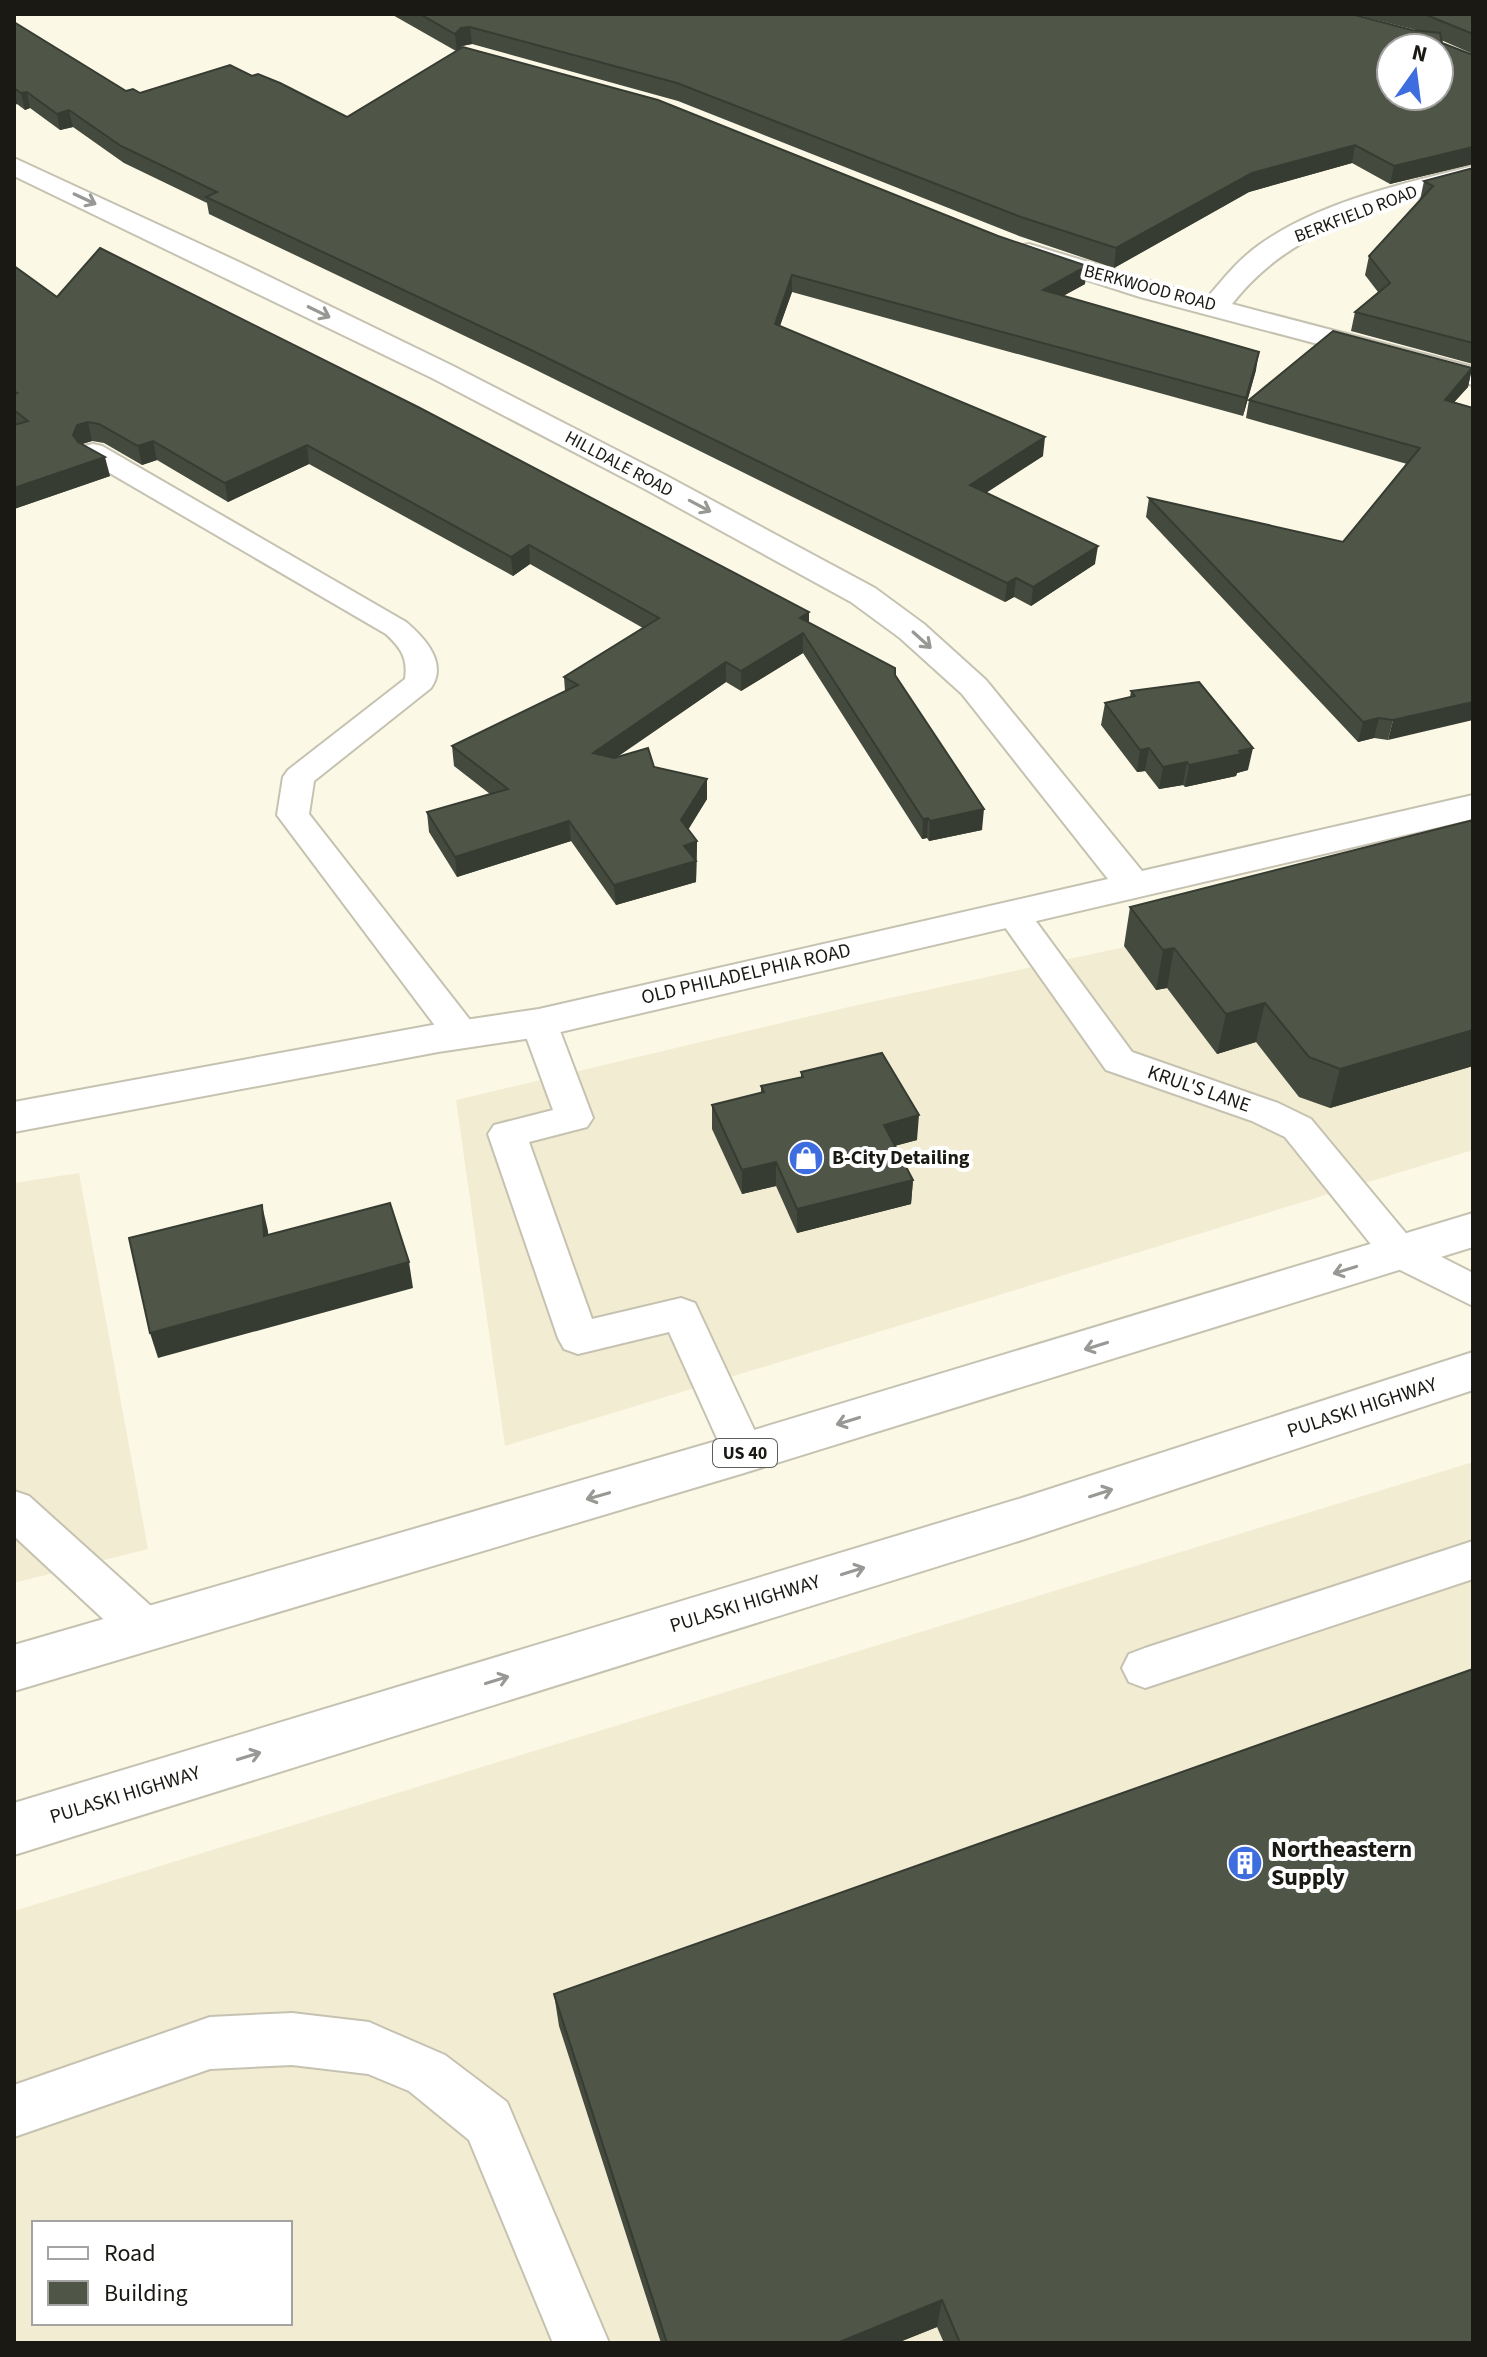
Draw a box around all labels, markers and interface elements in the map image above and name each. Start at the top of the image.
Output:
north arrow [1375,32,1455,112]
text: N [1409,36,1431,71]
street label: BERKFIELD ROAD [1291,179,1421,249]
one-way arrow [72,192,96,207]
street label: BERKWOOD ROAD [1081,258,1219,318]
one-way arrow [306,305,330,320]
street label: HILLDALE ROAD [560,425,678,503]
one-way arrow [688,499,711,515]
one-way arrow [912,631,932,650]
street label: OLD PHILADELPHIA ROAD [638,936,854,1012]
street label: KRUL'S LANE [1144,1058,1254,1120]
shop icon: B-City Detailing [787,1139,825,1177]
place label: B-City Detailing [832,1144,970,1172]
one-way arrow [1333,1264,1358,1278]
one-way arrow [1084,1339,1110,1354]
street label: PULASKI HIGHWAY [1284,1370,1441,1445]
one-way arrow [835,1414,861,1429]
road number: US 40 [713,1439,777,1467]
one-way arrow [1088,1485,1113,1500]
one-way arrow [586,1489,612,1504]
one-way arrow [840,1563,865,1577]
street label: PULASKI HIGHWAY [666,1568,824,1640]
one-way arrow [484,1672,510,1687]
one-way arrow [236,1748,261,1762]
street label: PULASKI HIGHWAY [46,1759,204,1831]
place label: Northeastern Supply [1271,1832,1412,1895]
building icon: Northeastern Supply [1226,1844,1264,1882]
legend [32,2221,292,2325]
text: Road [104,2236,156,2271]
text: Building [104,2276,188,2311]

